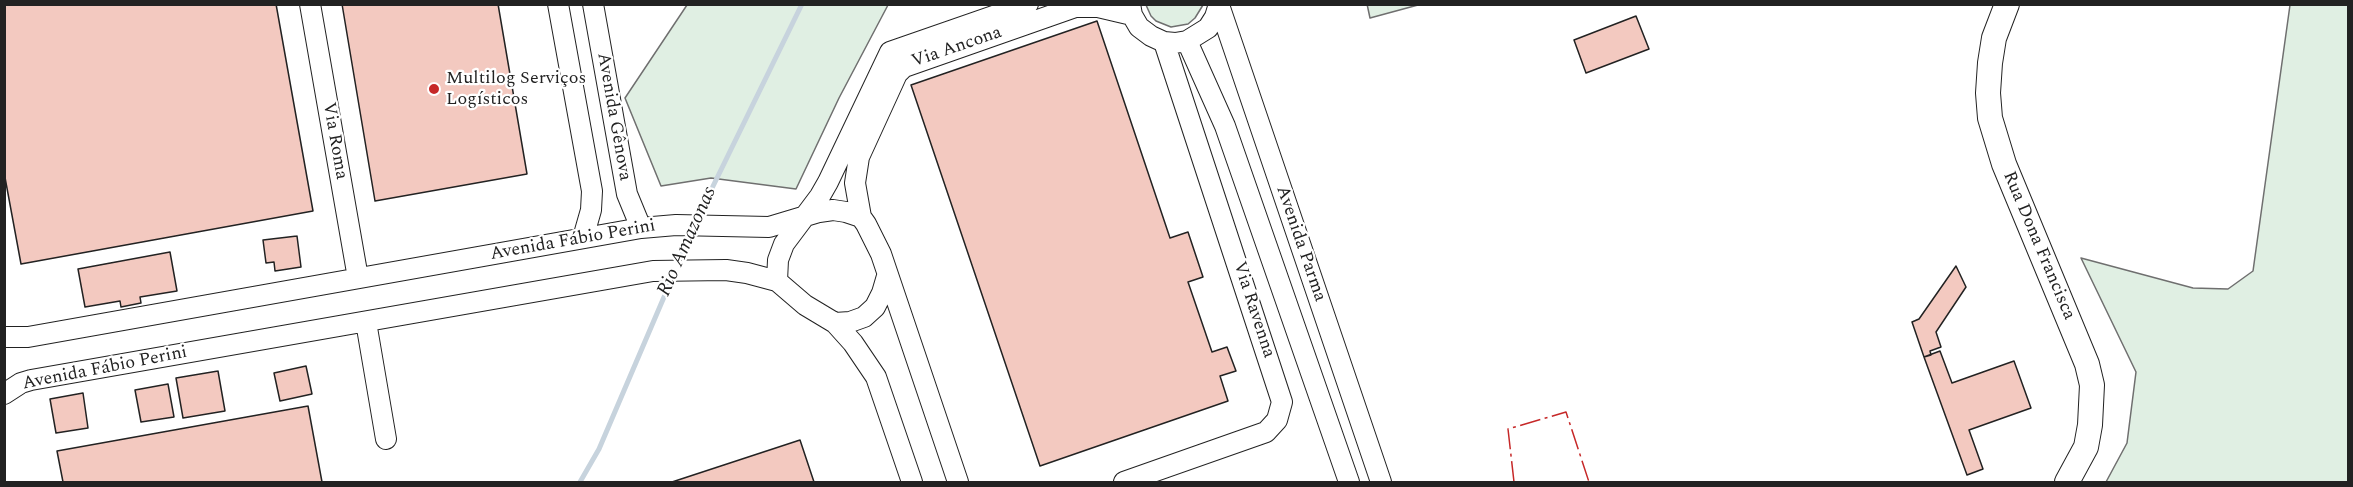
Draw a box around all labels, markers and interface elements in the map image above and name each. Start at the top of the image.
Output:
street label: Via Ancona [909,23,1005,73]
street label: Avenida Gênova [591,51,635,183]
place label: Multilog Serviços Logísticos [446,68,586,110]
marker: Multilog Serviços Logísticos [427,82,441,96]
street label: Via Roma [317,101,351,181]
street label: Rua Dona Francisca [1997,168,2079,324]
water label: Rio Amazonas [653,183,723,301]
street label: Avenida Parma [1270,183,1330,305]
street label: Avenida Fábio Perini [489,216,657,266]
street label: Via Ravenna [1227,259,1279,361]
street label: Avenida Fábio Perini [21,342,189,396]

